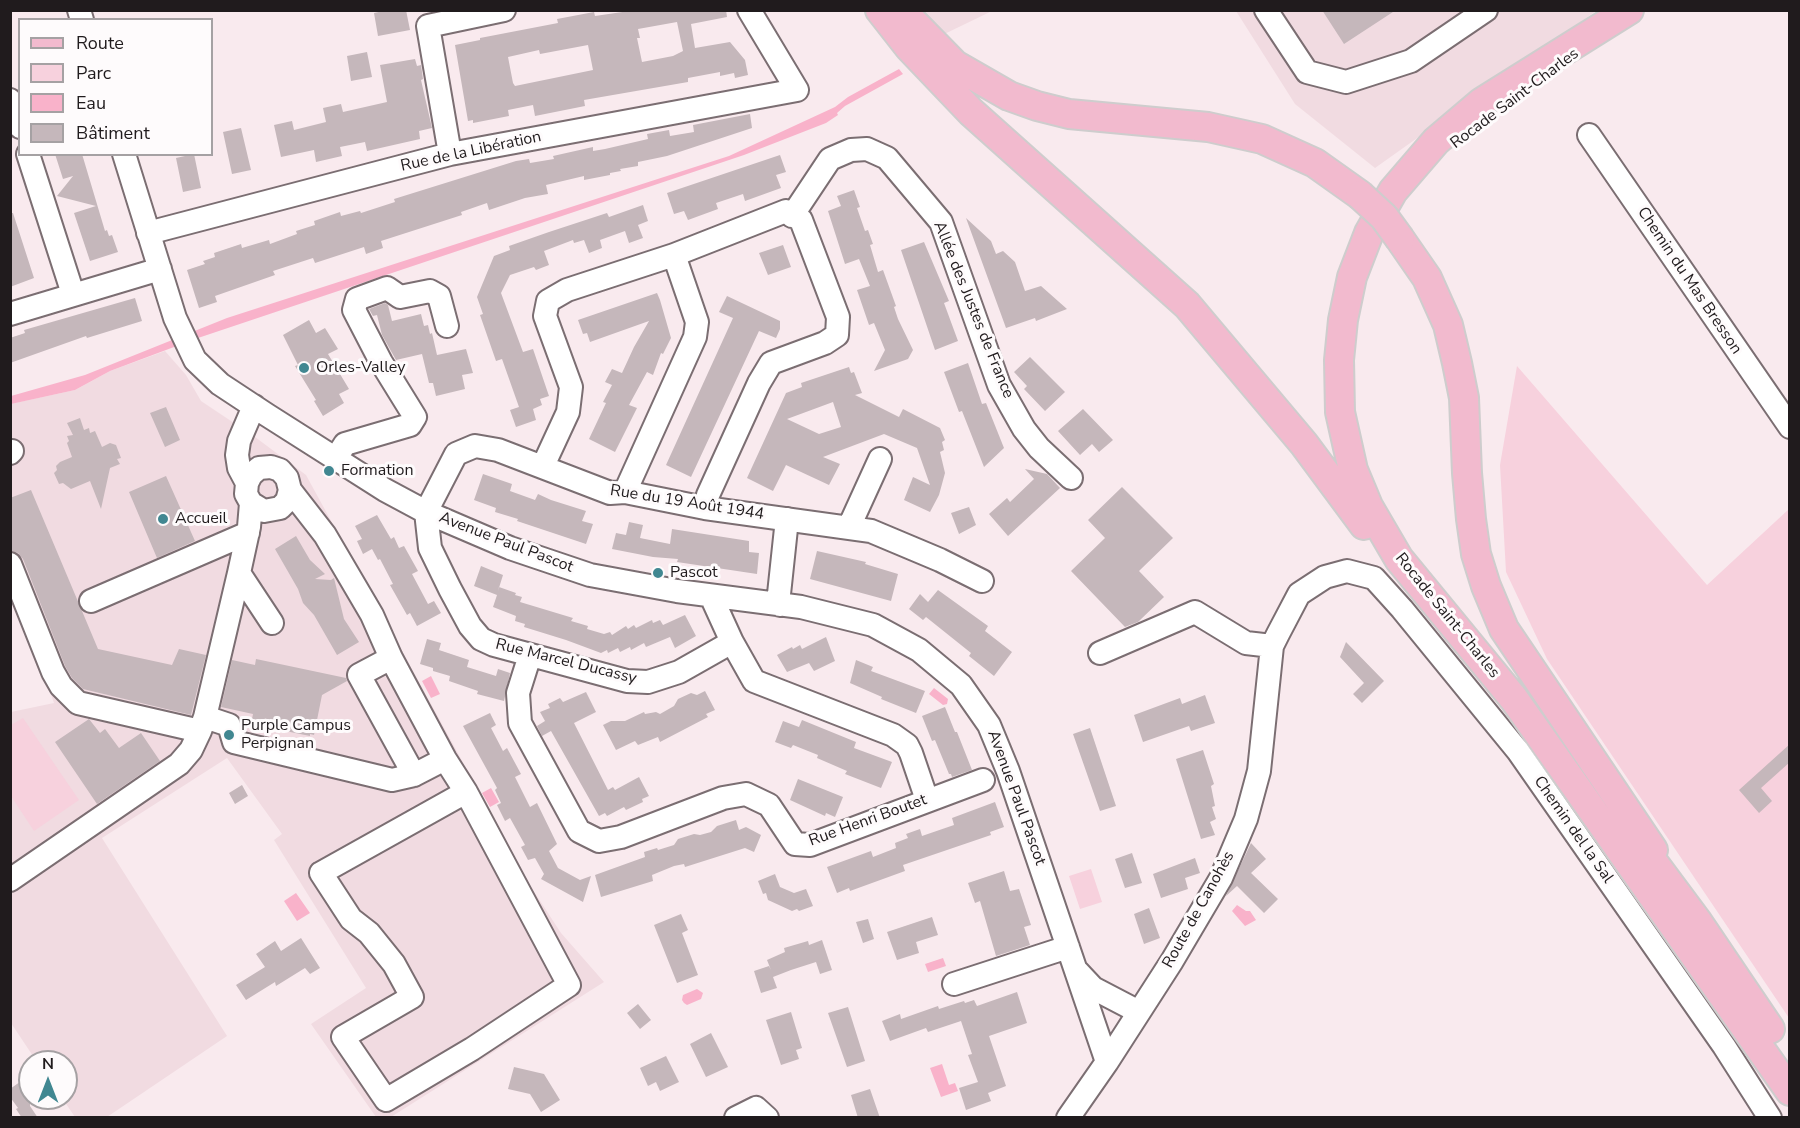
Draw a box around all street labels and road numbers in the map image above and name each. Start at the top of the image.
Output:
street label: Rocade Saint-Charles [1447,45,1583,153]
street label: Rue de la Libération [399,128,543,176]
street label: Chemin du Mas Bresson [1632,204,1746,358]
street label: Allée des Justes de France [929,219,1017,401]
street label: Rue du 19 Août 1944 [609,481,765,525]
street label: Avenue Paul Pascot [436,509,576,577]
street label: Rocade Saint-Charles [1391,550,1503,682]
street label: Rue Marcel Ducassy [493,635,639,689]
street label: Avenue Paul Pascot [983,728,1049,868]
street label: Chemin del la Sal [1529,773,1617,887]
street label: Rue Henri Boutet [806,791,930,851]
street label: Route de Canohès [1159,848,1239,972]

